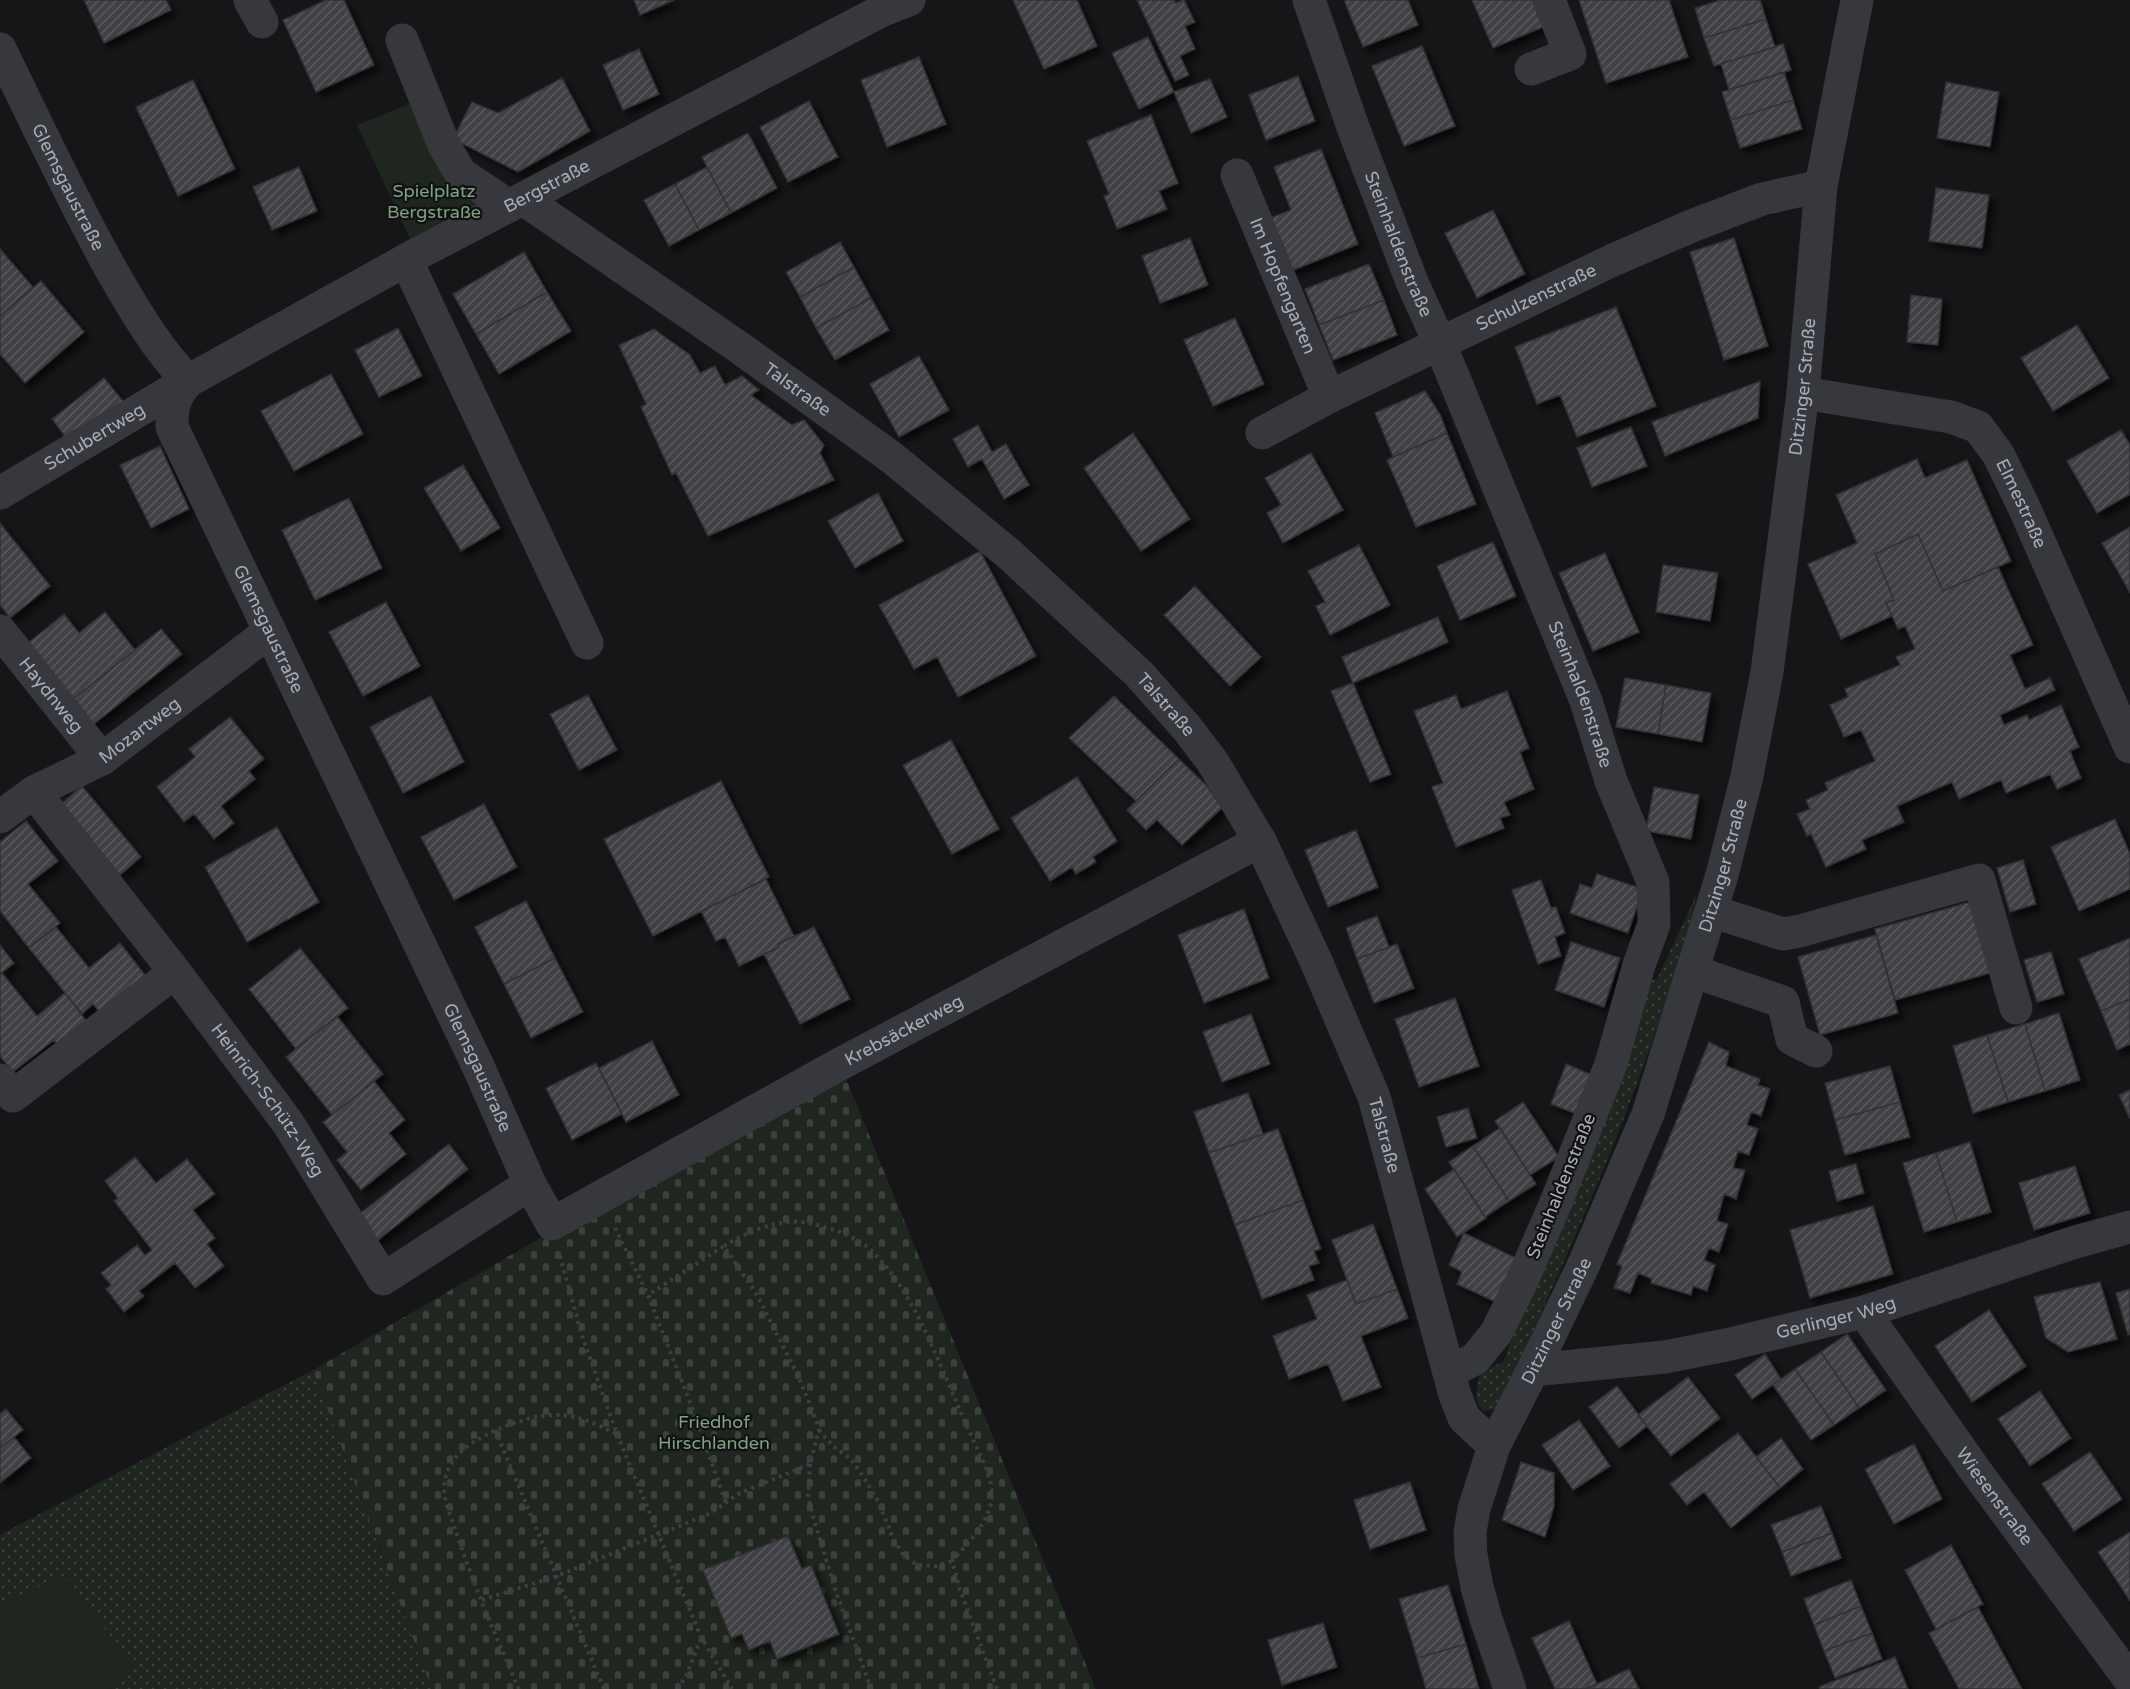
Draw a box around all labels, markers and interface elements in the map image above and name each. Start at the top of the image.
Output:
street label: Glemsgaustraße [27,120,110,254]
street label: Bergstraße [500,155,593,218]
street label: Steinhaldenstraße [1360,168,1437,320]
park label: Spielplatz Bergstraße [387,180,481,223]
street label: Im Hopfengarten [1245,214,1321,357]
street label: Schulzenstraße [1472,259,1600,335]
street label: Ditzinger Straße [1784,317,1820,457]
street label: Talstraße [759,358,835,421]
street label: Schubertweg [40,398,149,475]
street label: Elmestraße [1991,455,2052,552]
street label: Glemsgaustraße [229,561,309,697]
street label: Steinhaldenstraße [1543,618,1617,771]
street label: Haydnweg [14,653,88,738]
street label: Talstraße [1132,668,1200,741]
street label: Mozartweg [94,692,185,768]
street label: Ditzinger Straße [1694,796,1752,935]
street label: Krebsäckerweg [841,990,967,1071]
street label: Glemsgaustraße [439,999,517,1135]
street label: Heinrich-Schütz-Weg [206,1019,329,1181]
street label: Talstraße [1364,1095,1405,1176]
street label: Steinhaldenstraße [1522,1110,1600,1262]
street label: Ditzinger Straße [1516,1254,1596,1388]
street label: Gerlinger Weg [1774,1291,1899,1344]
park label: Friedhof Hirschlanden [658,1411,770,1454]
street label: Wiesenstraße [1952,1443,2038,1550]

